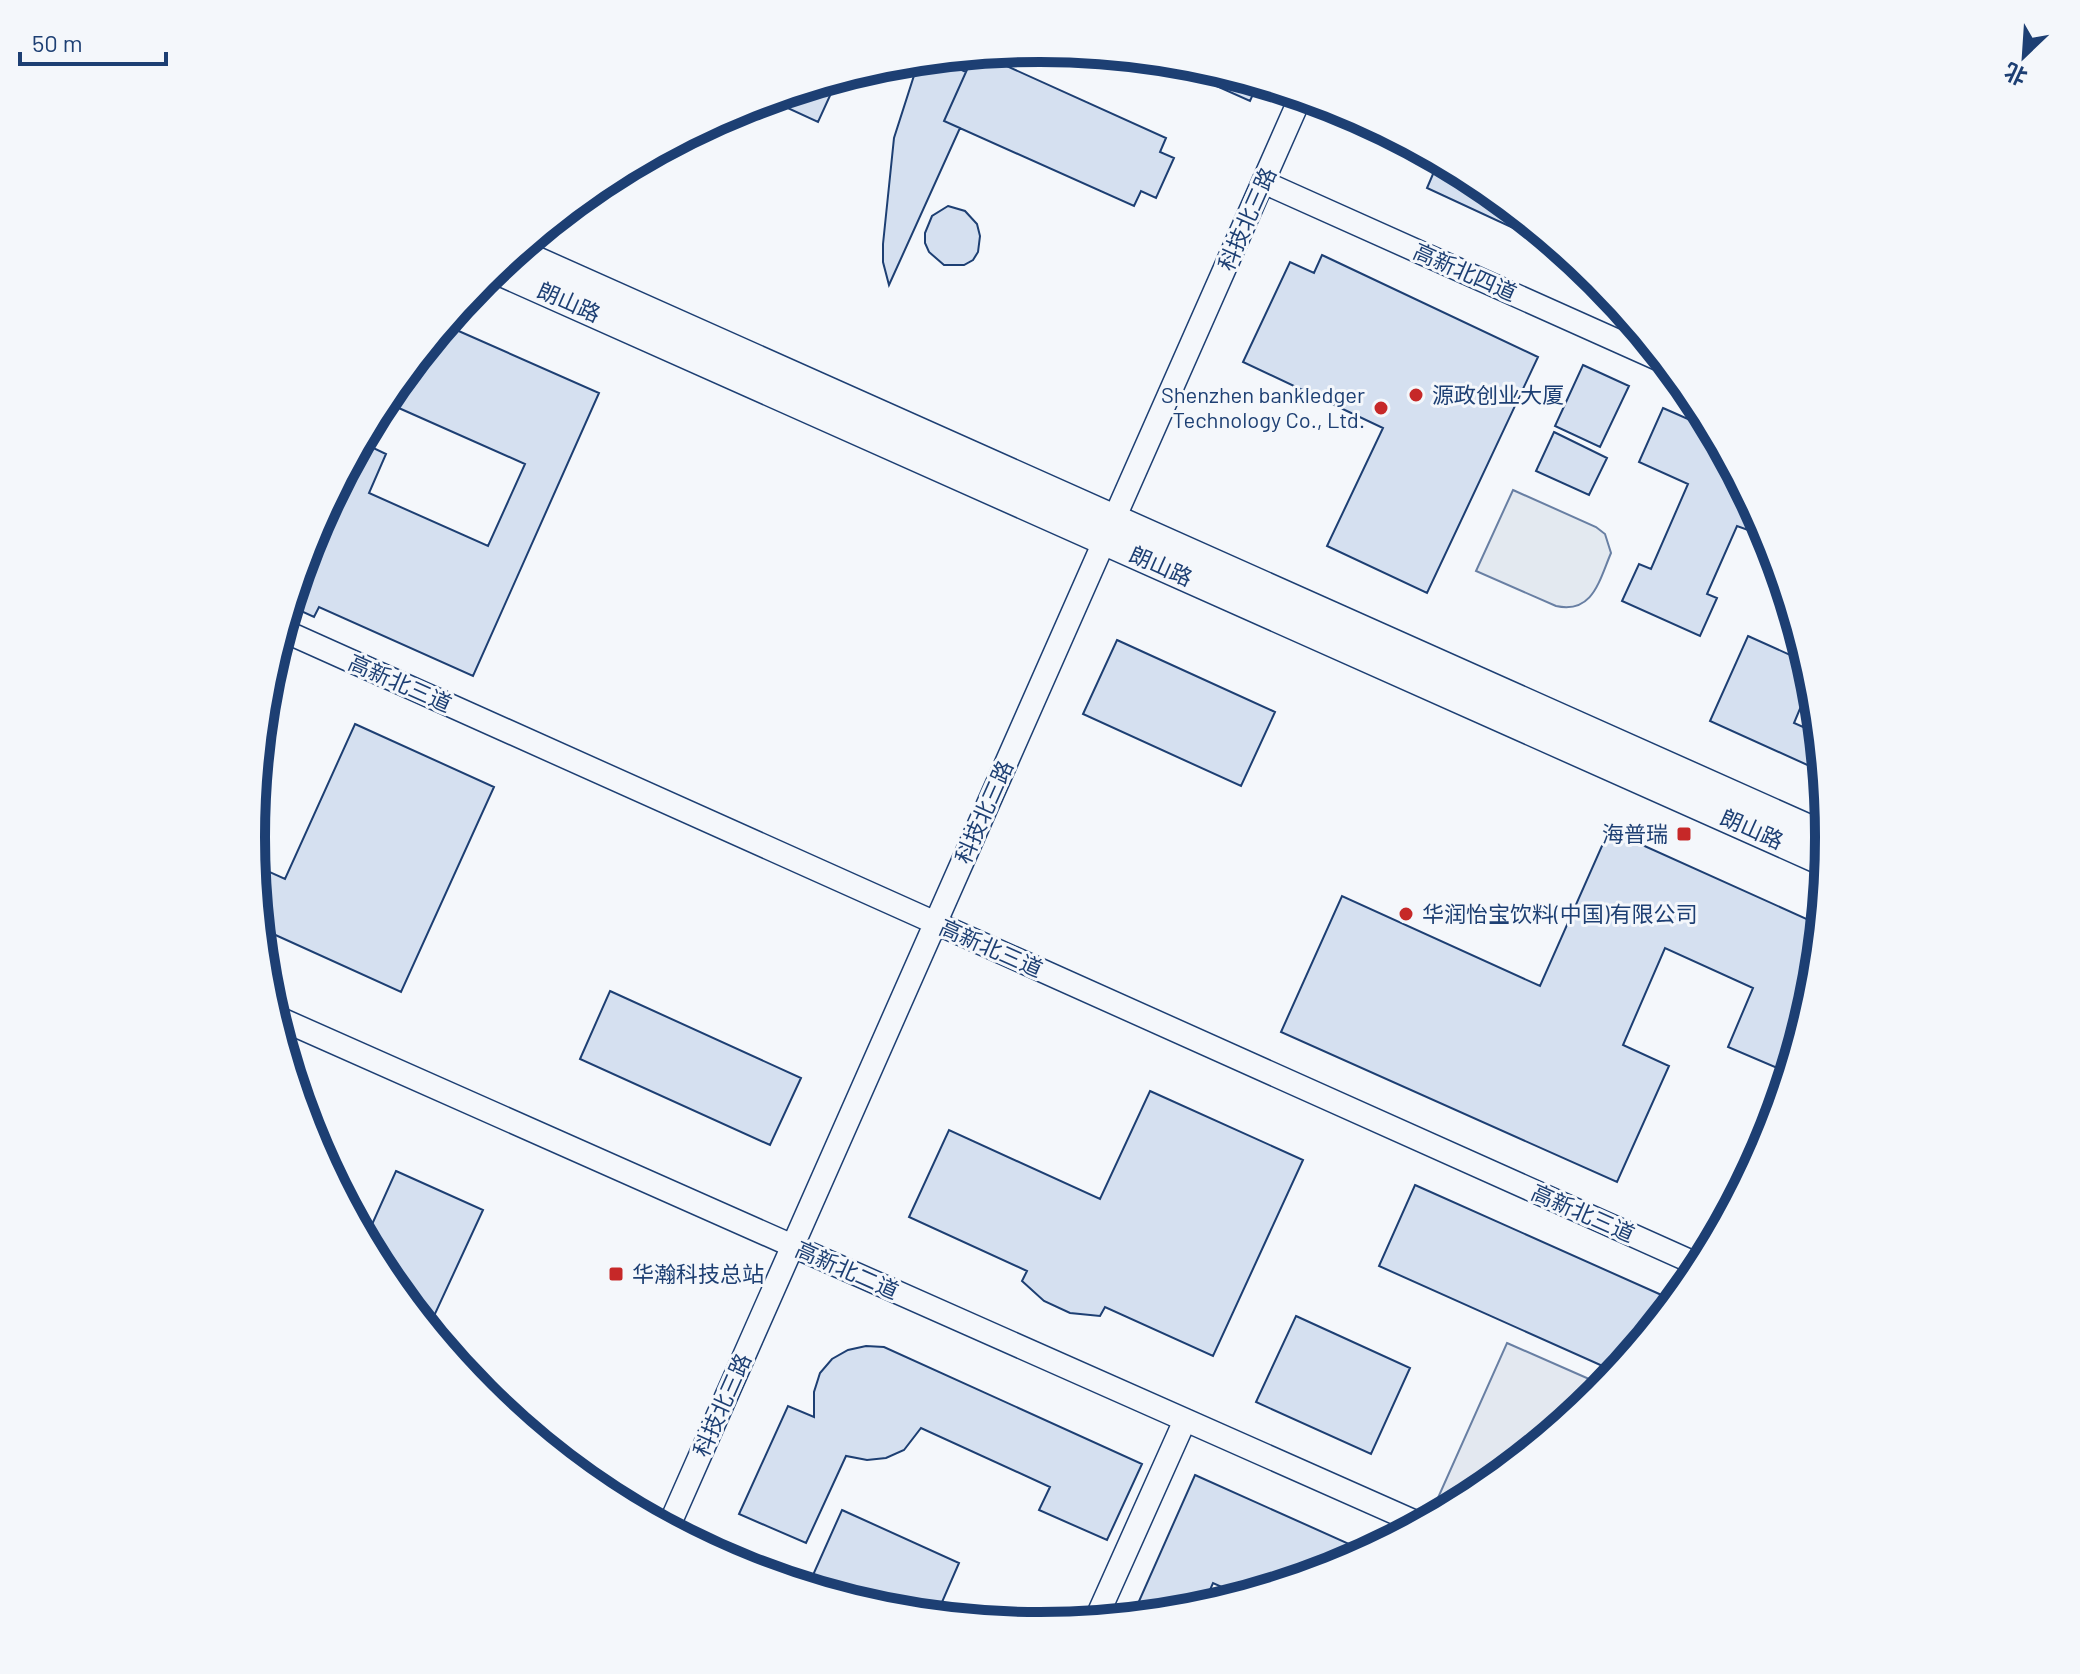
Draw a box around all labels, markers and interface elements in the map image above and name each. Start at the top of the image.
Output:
scale bar [20,16,166,66]
north arrow [1984,16,2064,96]
text: 50 m [32,28,83,57]
text: 北 [2000,59,2031,91]
street label: 科技北三路 [1212,163,1280,274]
street label: 高新北四道 [1410,237,1521,305]
street label: 朗山路 [534,276,605,326]
place label: Shenzhen bankledger Technology Co., Ltd. [1161,381,1365,432]
place label: 源政创业大厦 [1432,381,1564,407]
marker: 源政创业大厦 [1407,386,1425,404]
marker: Shenzhen bankledger Technology Co., Ltd. [1372,399,1390,417]
street label: 朗山路 [1126,540,1197,590]
street label: 高新北三道 [345,648,456,716]
street label: 科技北三路 [949,756,1017,867]
street label: 朗山路 [1717,803,1788,853]
place label: 海普瑞 [1602,820,1668,846]
marker: 海普瑞 [1675,825,1693,843]
place label: 华润怡宝饮料(中国)有限公司 [1422,900,1698,926]
marker: 华润怡宝饮料(中国)有限公司 [1397,905,1415,923]
street label: 高新北三道 [936,913,1047,981]
street label: 高新北三道 [1528,1178,1639,1246]
street label: 高新北二道 [792,1235,903,1303]
place label: 华瀚科技总站 [632,1260,764,1286]
marker: 华瀚科技总站 [607,1265,625,1283]
street label: 科技北三路 [687,1349,755,1460]

